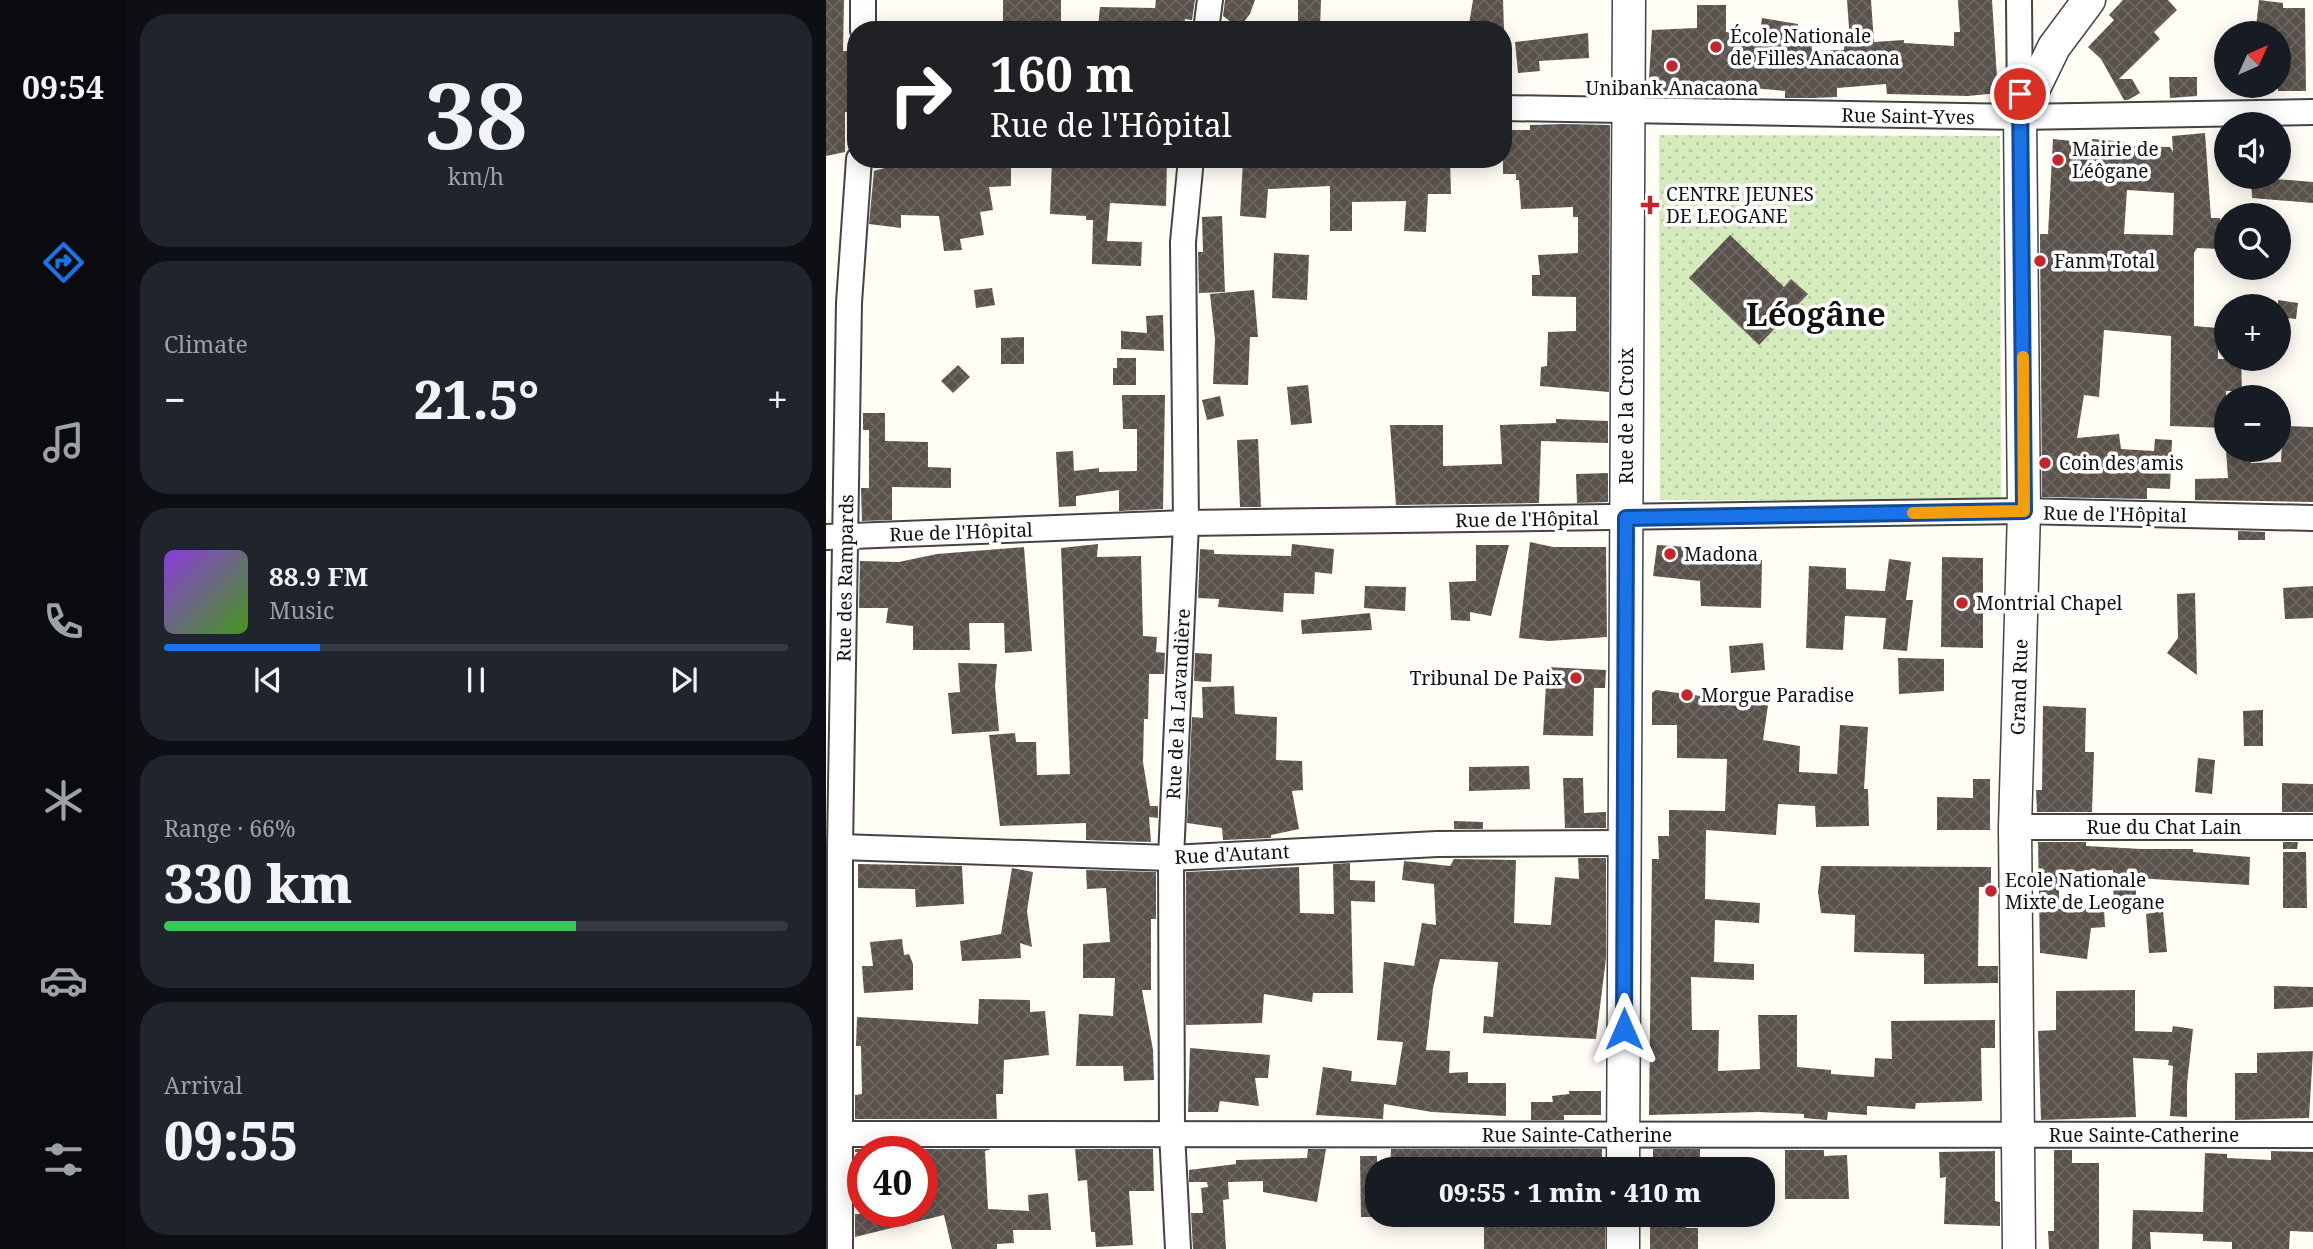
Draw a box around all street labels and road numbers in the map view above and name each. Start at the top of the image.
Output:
street label: Rue Saint-Yves [1841,102,1975,130]
street label: Rue de la Croix [1613,348,1639,484]
street label: Rue des Rampards [831,494,859,662]
street label: Rue de l'Hôpital [2043,500,2187,528]
street label: Rue de l'Hôpital [1455,505,1599,533]
street label: Rue de l'Hôpital [889,516,1033,547]
street label: Rue de la Lavandière [1160,608,1196,800]
street label: Grand Rue [2004,638,2034,736]
street label: Rue du Chat Lain [2086,814,2242,840]
street label: Rue d'Autant [1174,838,1291,870]
street label: Rue Sainte-Catherine [1482,1122,1672,1148]
street label: Rue Sainte-Catherine [2049,1122,2239,1148]

